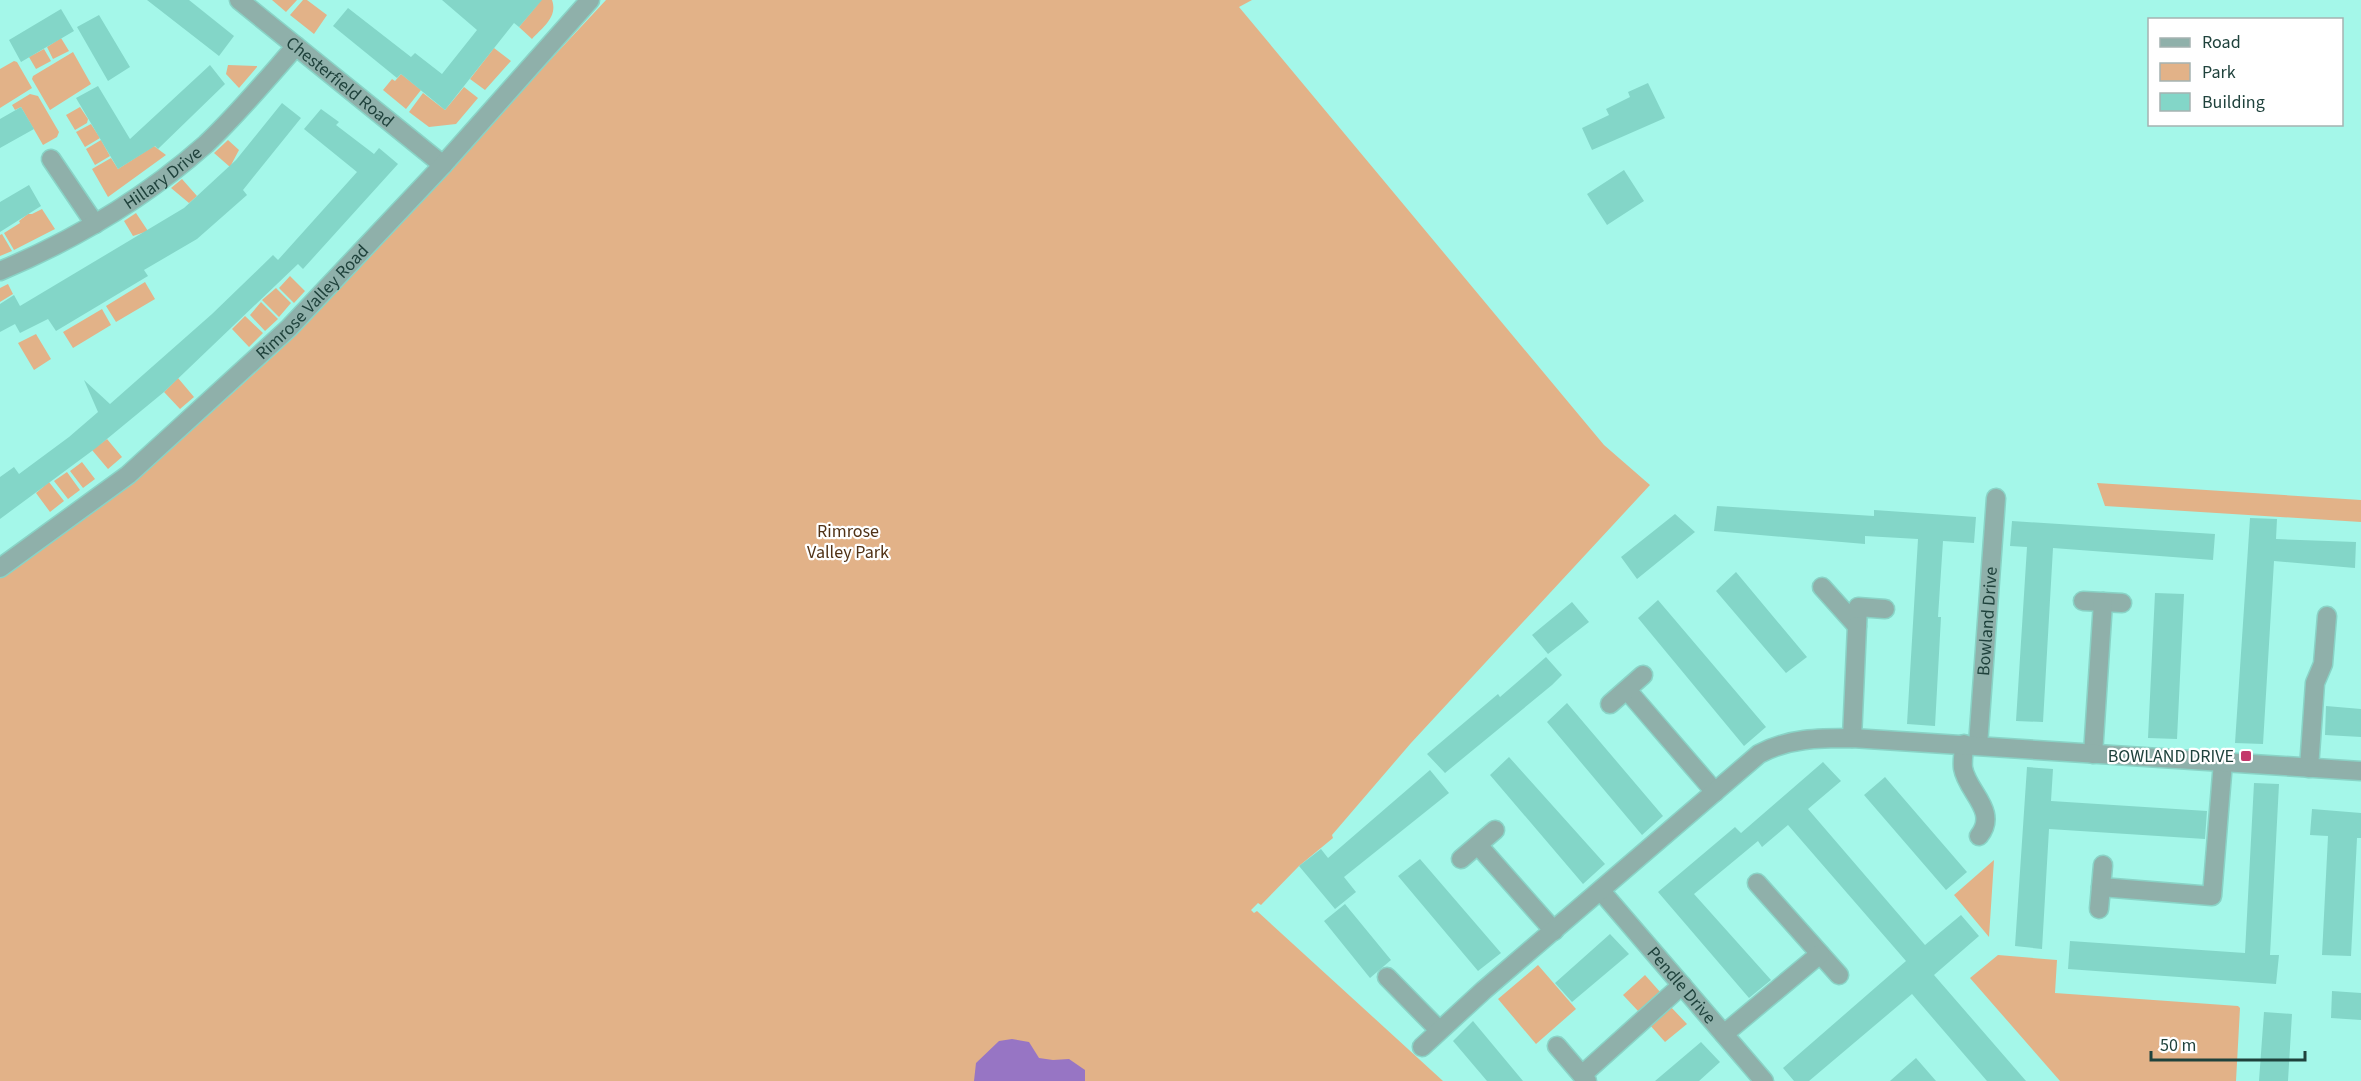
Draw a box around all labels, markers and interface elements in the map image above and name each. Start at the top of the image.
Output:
legend [2148,18,2343,126]
text: Road [2202,30,2241,55]
street label: Chesterfield Road [280,31,399,134]
text: Park [2202,60,2236,85]
text: Building [2202,90,2265,115]
street label: Hillary Drive [119,141,208,216]
street label: Rimrose Valley Road [250,239,375,366]
park label: Rimrose Valley Park [807,519,889,565]
street label: Bowland Drive [1971,566,2004,677]
place label: BOWLAND DRIVE [2108,744,2234,769]
marker: BOWLAND DRIVE [2239,749,2253,763]
street label: Pendle Drive [1641,941,1722,1030]
scale bar [2151,1024,2306,1062]
text: 50 m [2160,1033,2196,1058]

